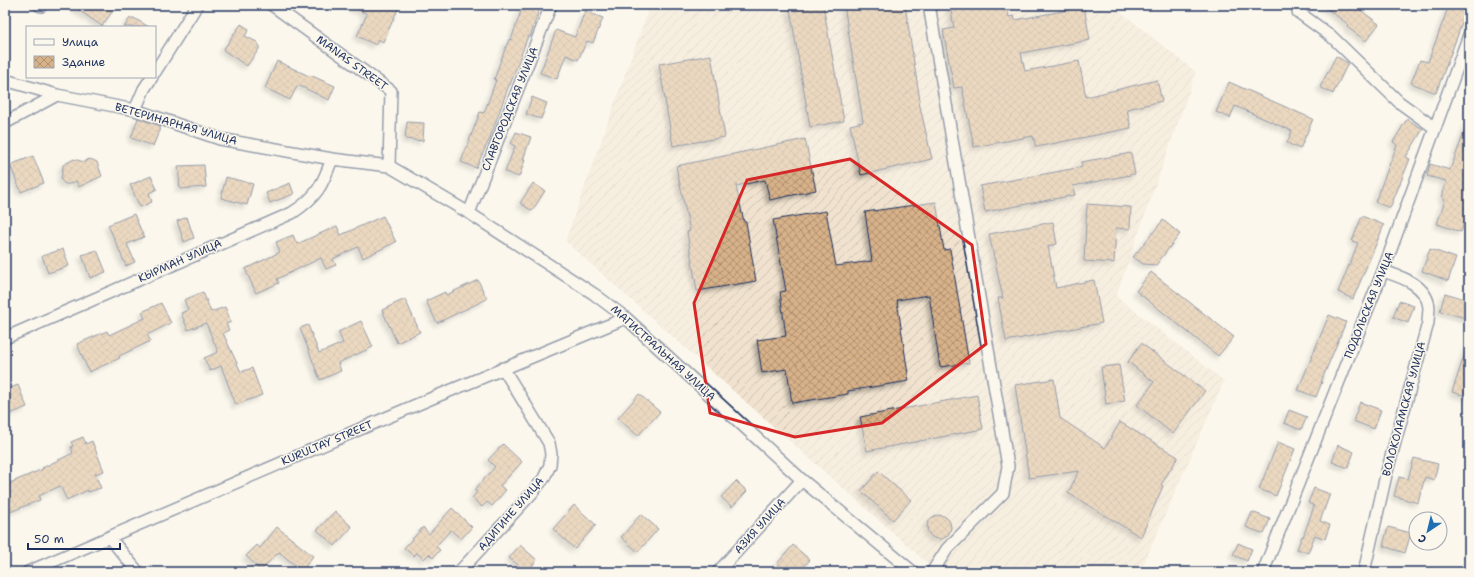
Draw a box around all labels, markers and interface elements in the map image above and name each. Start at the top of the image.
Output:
legend [26,26,156,78]
street label: MANAS STREET [313,32,391,94]
text: Улица [62,34,99,50]
street label: СЛАВГОРОДСКАЯ УЛИЦА [478,45,542,173]
text: Здание [62,54,106,70]
street label: ВЕТЕРИНАРНАЯ УЛИЦА [113,99,239,149]
street label: КЫРМАН УЛИЦА [136,236,224,286]
street label: ПОДОЛЬСКАЯ УЛИЦА [1341,249,1397,361]
street label: МАГИСТРАЛЬНАЯ УЛИЦА [607,302,719,404]
street label: ВОЛОКОЛАМСКАЯ УЛИЦА [1379,340,1429,478]
street label: KURULTAY STREET [279,417,375,469]
street label: АДИГИНЕ УЛИЦА [475,474,547,554]
street label: АЗИЯ УЛИЦА [731,495,789,557]
north arrow [1408,511,1448,551]
scale bar [28,525,120,551]
text: 50 m [34,531,64,547]
text: С [1415,531,1430,547]

